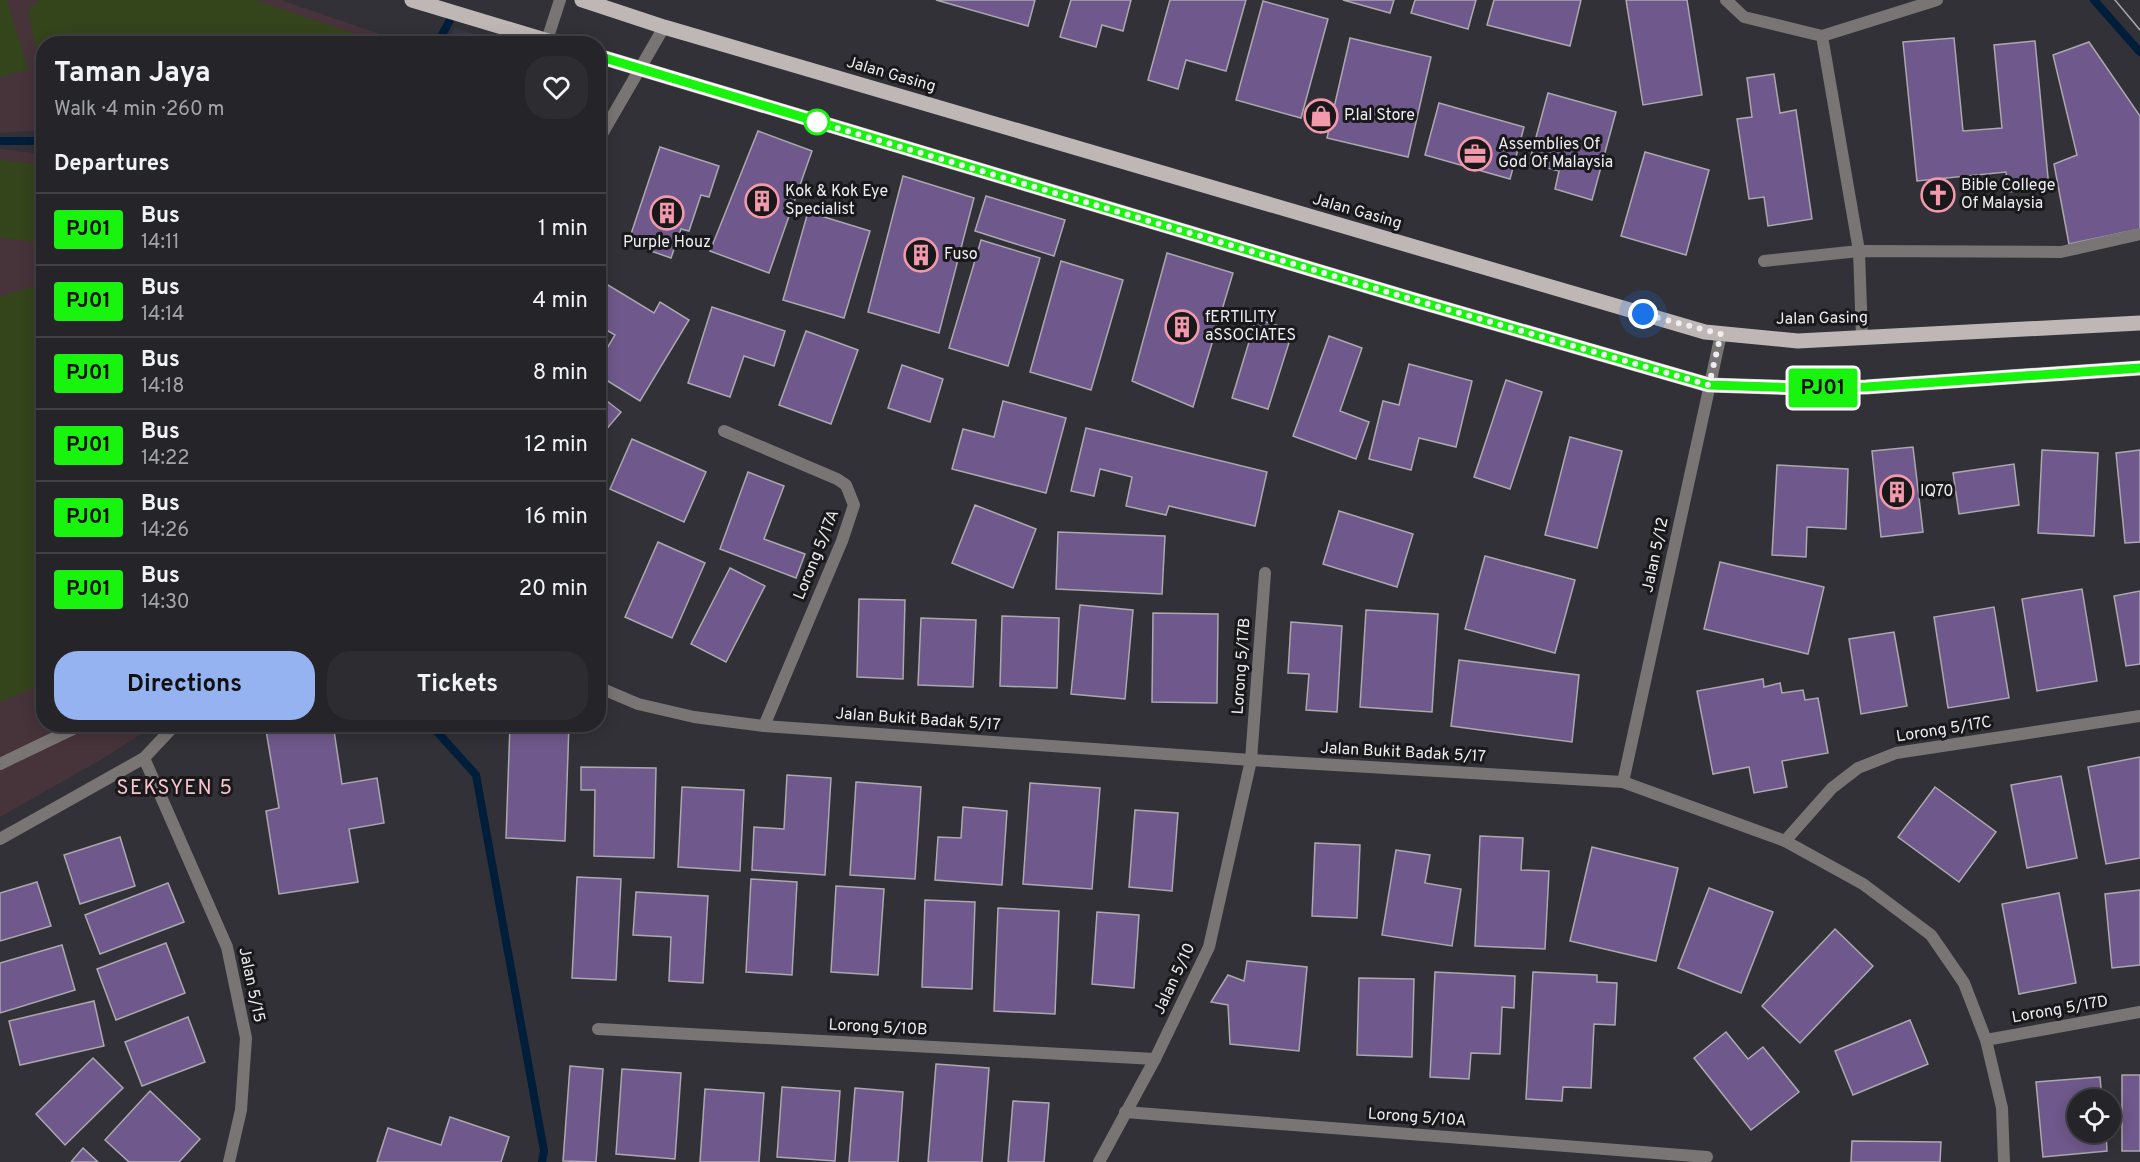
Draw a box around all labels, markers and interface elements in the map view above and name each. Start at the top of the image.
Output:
street label: Jalan Gasing [844,53,938,97]
text: Taman Jaya [54,56,211,92]
button: heart [525,56,588,119]
text: Walk · 4 min · 260 m [54,97,225,123]
shop icon: P.lal Store [1303,98,1339,134]
place label: P.lal Store [1344,106,1415,126]
unlabelled marker [804,109,830,135]
place label: Assemblies Of God Of Malaysia [1498,135,1613,173]
office icon: Assemblies Of God Of Malaysia [1457,136,1493,172]
text: Departures [54,151,170,178]
place label: Bible College Of Malaysia [1961,176,2055,214]
church icon: Bible College Of Malaysia [1920,177,1956,213]
place label: Kok & Kok Eye Specialist [785,182,888,220]
building icon: Kok & Kok Eye Specialist [744,183,780,219]
street label: Jalan Gasing [1310,190,1404,234]
building icon: Purple Houz [649,195,685,231]
text: Bus [141,203,180,230]
text: PJ01 [66,216,111,243]
text: 1 min [538,216,588,243]
text: 14:11 [141,230,180,256]
place label: Purple Houz [623,233,711,253]
building icon: Fuso [903,237,939,273]
place label: Fuso [944,245,978,265]
text: Bus [141,275,180,302]
text: PJ01 [66,288,111,315]
text: 4 min [533,288,588,315]
your location [1628,299,1658,329]
text: 14:14 [141,302,184,328]
place label: fERTILITY aSSOCIATES [1205,308,1296,346]
street label: Jalan Gasing [1776,308,1868,330]
building icon: fERTILITY aSSOCIATES [1164,309,1200,345]
text: Bus [141,347,180,374]
text: PJ01 [66,360,111,387]
text: 8 min [533,360,588,387]
line badge: PJ01 [1781,368,1865,408]
text: 14:18 [141,374,185,400]
text: PJ01 [1801,375,1845,402]
text: Bus [141,419,180,446]
text: PJ01 [66,432,111,459]
text: 12 min [525,432,588,459]
text: 14:22 [141,446,189,472]
building icon: IQ70 [1879,474,1915,510]
place label: IQ70 [1920,482,1954,502]
text: Bus [141,491,180,518]
text: PJ01 [66,504,111,531]
text: 16 min [525,504,588,531]
street label: Lorong 5/17A [790,507,844,603]
street label: Jalan 5/12 [1638,516,1674,594]
text: 14:26 [141,518,189,544]
text: Bus [141,563,180,590]
text: PJ01 [66,576,111,603]
text: 20 min [519,576,588,603]
text: 14:30 [141,590,190,616]
street label: Lorong 5/17B [1229,617,1255,715]
button: Directions [54,651,315,720]
button: Tickets [327,651,588,720]
street label: Jalan Bukit Badak 5/17 [835,704,1001,736]
street label: Lorong 5/17C [1895,713,1993,747]
street label: Jalan Bukit Badak 5/17 [1320,739,1486,767]
district label: SEKSYEN 5 [117,776,233,802]
street label: Jalan 5/10 [1150,940,1200,1018]
street label: Jalan 5/15 [233,946,269,1024]
street label: Lorong 5/17D [2010,992,2110,1028]
street label: Lorong 5/10B [828,1015,928,1041]
map controls [2067,1089,2121,1143]
button: locate [2067,1089,2121,1143]
street label: Lorong 5/10A [1367,1105,1467,1131]

